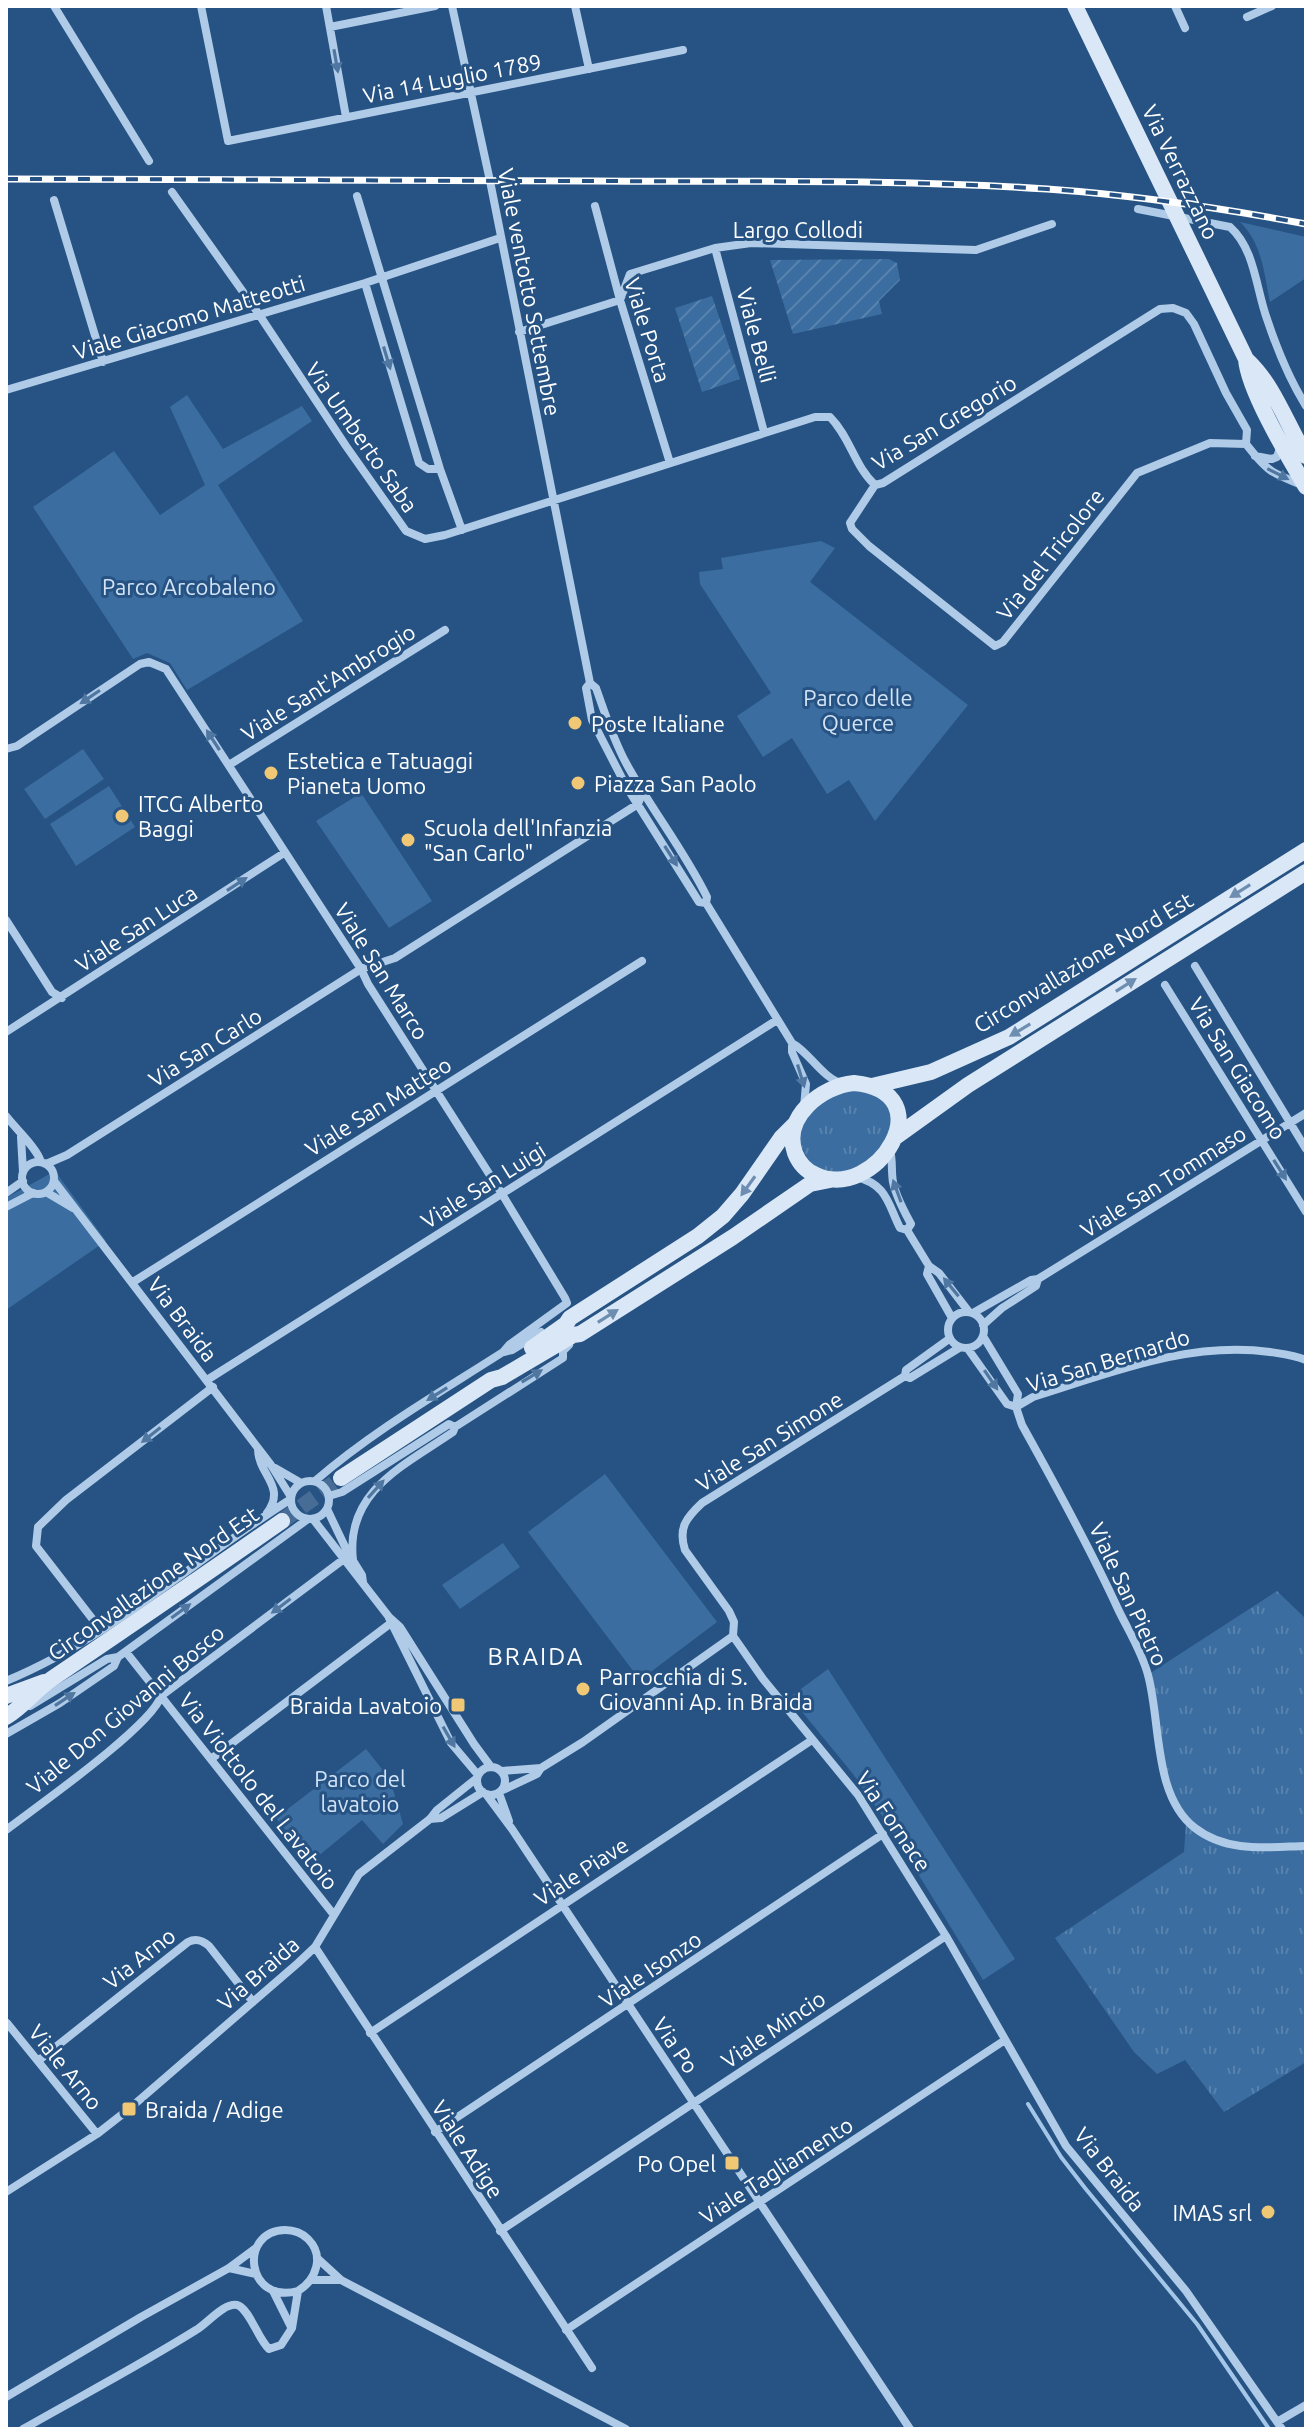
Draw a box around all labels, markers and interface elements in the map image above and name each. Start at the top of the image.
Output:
street label: Via 14 Luglio 1789 [361,48,543,108]
one-way arrow [330,49,342,74]
street label: Via Verrazzano [1138,101,1224,243]
street label: Viale ventotto Settembre [494,166,566,418]
street label: Largo Collodi [733,217,863,242]
street label: Viale Giacomo Matteotti [70,270,308,364]
street label: Viale Porta [620,275,676,385]
street label: Viale Belli [732,285,782,385]
one-way arrow [381,346,394,370]
street label: Via Umberto Saba [301,357,423,517]
street label: Via San Gregorio [867,369,1021,475]
one-way arrow [1267,467,1290,481]
street label: Via del Tricolore [991,483,1109,625]
park label: Parco Arcobaleno [102,574,276,599]
street label: Viale Sant'Ambrogio [236,618,420,746]
park label: Parco delle Querce [803,685,913,735]
one-way arrow [80,689,101,704]
place label: Poste Italiane [591,711,725,736]
marker: Poste Italiane [566,714,584,732]
one-way arrow [206,729,220,751]
place label: Estetica e Tatuaggi Pianeta Uomo [287,748,473,798]
marker: Estetica e Tatuaggi Pianeta Uomo [262,764,280,782]
place label: Piazza San Paolo [594,771,757,796]
marker: Piazza San Paolo [569,774,587,792]
place label: ITCG Alberto Baggi [138,791,263,841]
marker: ITCG Alberto Baggi [113,807,131,825]
place label: Scuola dell'Infanzia "San Carlo" [424,815,612,865]
marker: Scuola dell'Infanzia "San Carlo" [399,831,417,849]
one-way arrow [663,845,677,867]
one-way arrow [226,877,247,892]
street label: Viale San Luca [70,879,202,977]
one-way arrow [1229,884,1251,898]
street label: Circonvallazione Nord Est [969,886,1197,1037]
street label: Viale San Marco [330,898,434,1044]
one-way arrow [1115,979,1137,993]
street label: Via San Giacomo [1184,992,1292,1144]
street label: Via San Carlo [144,1002,266,1092]
one-way arrow [1009,1023,1031,1037]
street label: Viale San Matteo [300,1051,456,1161]
one-way arrow [795,1065,808,1089]
street label: Viale San Tommaso [1076,1120,1250,1242]
street label: Viale San Luigi [416,1137,550,1233]
one-way arrow [1272,1159,1286,1181]
one-way arrow [741,1175,757,1196]
one-way arrow [890,1179,902,1203]
street label: Via Braida [143,1272,223,1366]
one-way arrow [943,1278,960,1298]
one-way arrow [598,1308,619,1323]
street label: Via San Bernardo [1023,1323,1193,1397]
one-way arrow [983,1369,998,1390]
one-way arrow [521,1370,543,1384]
one-way arrow [427,1386,448,1401]
street label: Viale San Simone [691,1386,847,1496]
one-way arrow [141,1426,161,1442]
one-way arrow [367,1479,384,1499]
street label: Circonvallazione Nord Est [43,1501,263,1665]
street label: Viale San Pietro [1085,1518,1173,1670]
one-way arrow [271,1597,292,1613]
one-way arrow [171,1604,192,1620]
street label: Viale Don Giovanni Bosco [21,1619,229,1799]
district label: BRAIDA [488,1643,584,1670]
place label: Parrocchia di S. Giovanni Ap. in Braida [599,1664,813,1714]
marker: Parrocchia di S. Giovanni Ap. in Braida [574,1680,592,1698]
street label: Via Viottolo del Lavatoio [174,1688,344,1894]
one-way arrow [55,1692,76,1707]
place label: Braida Lavatoio [290,1693,442,1718]
marker: Braida Lavatoio [449,1696,467,1714]
one-way arrow [442,1726,456,1748]
park label: Parco del lavatoio [314,1766,406,1816]
street label: Via Fornace [851,1766,937,1876]
street label: Viale Piave [529,1831,633,1911]
street label: Via Arno [98,1922,180,1994]
street label: Viale Isonzo [594,1926,706,2012]
street label: Via Braida [212,1931,304,2015]
street label: Viale Mincio [716,1985,830,2073]
street label: Via Po [648,2012,704,2078]
street label: Viale Arno [24,2019,108,2115]
street label: Viale Adige [427,2095,509,2203]
place label: Braida / Adige [145,2097,284,2122]
marker: Braida / Adige [120,2100,138,2118]
street label: Viale Tagliamento [695,2111,857,2229]
street label: Via Braida [1070,2122,1150,2216]
place label: Po Opel [637,2151,716,2176]
marker: Po Opel [723,2154,741,2172]
place label: IMAS srl [1172,2200,1252,2225]
marker: IMAS srl [1259,2203,1277,2221]

